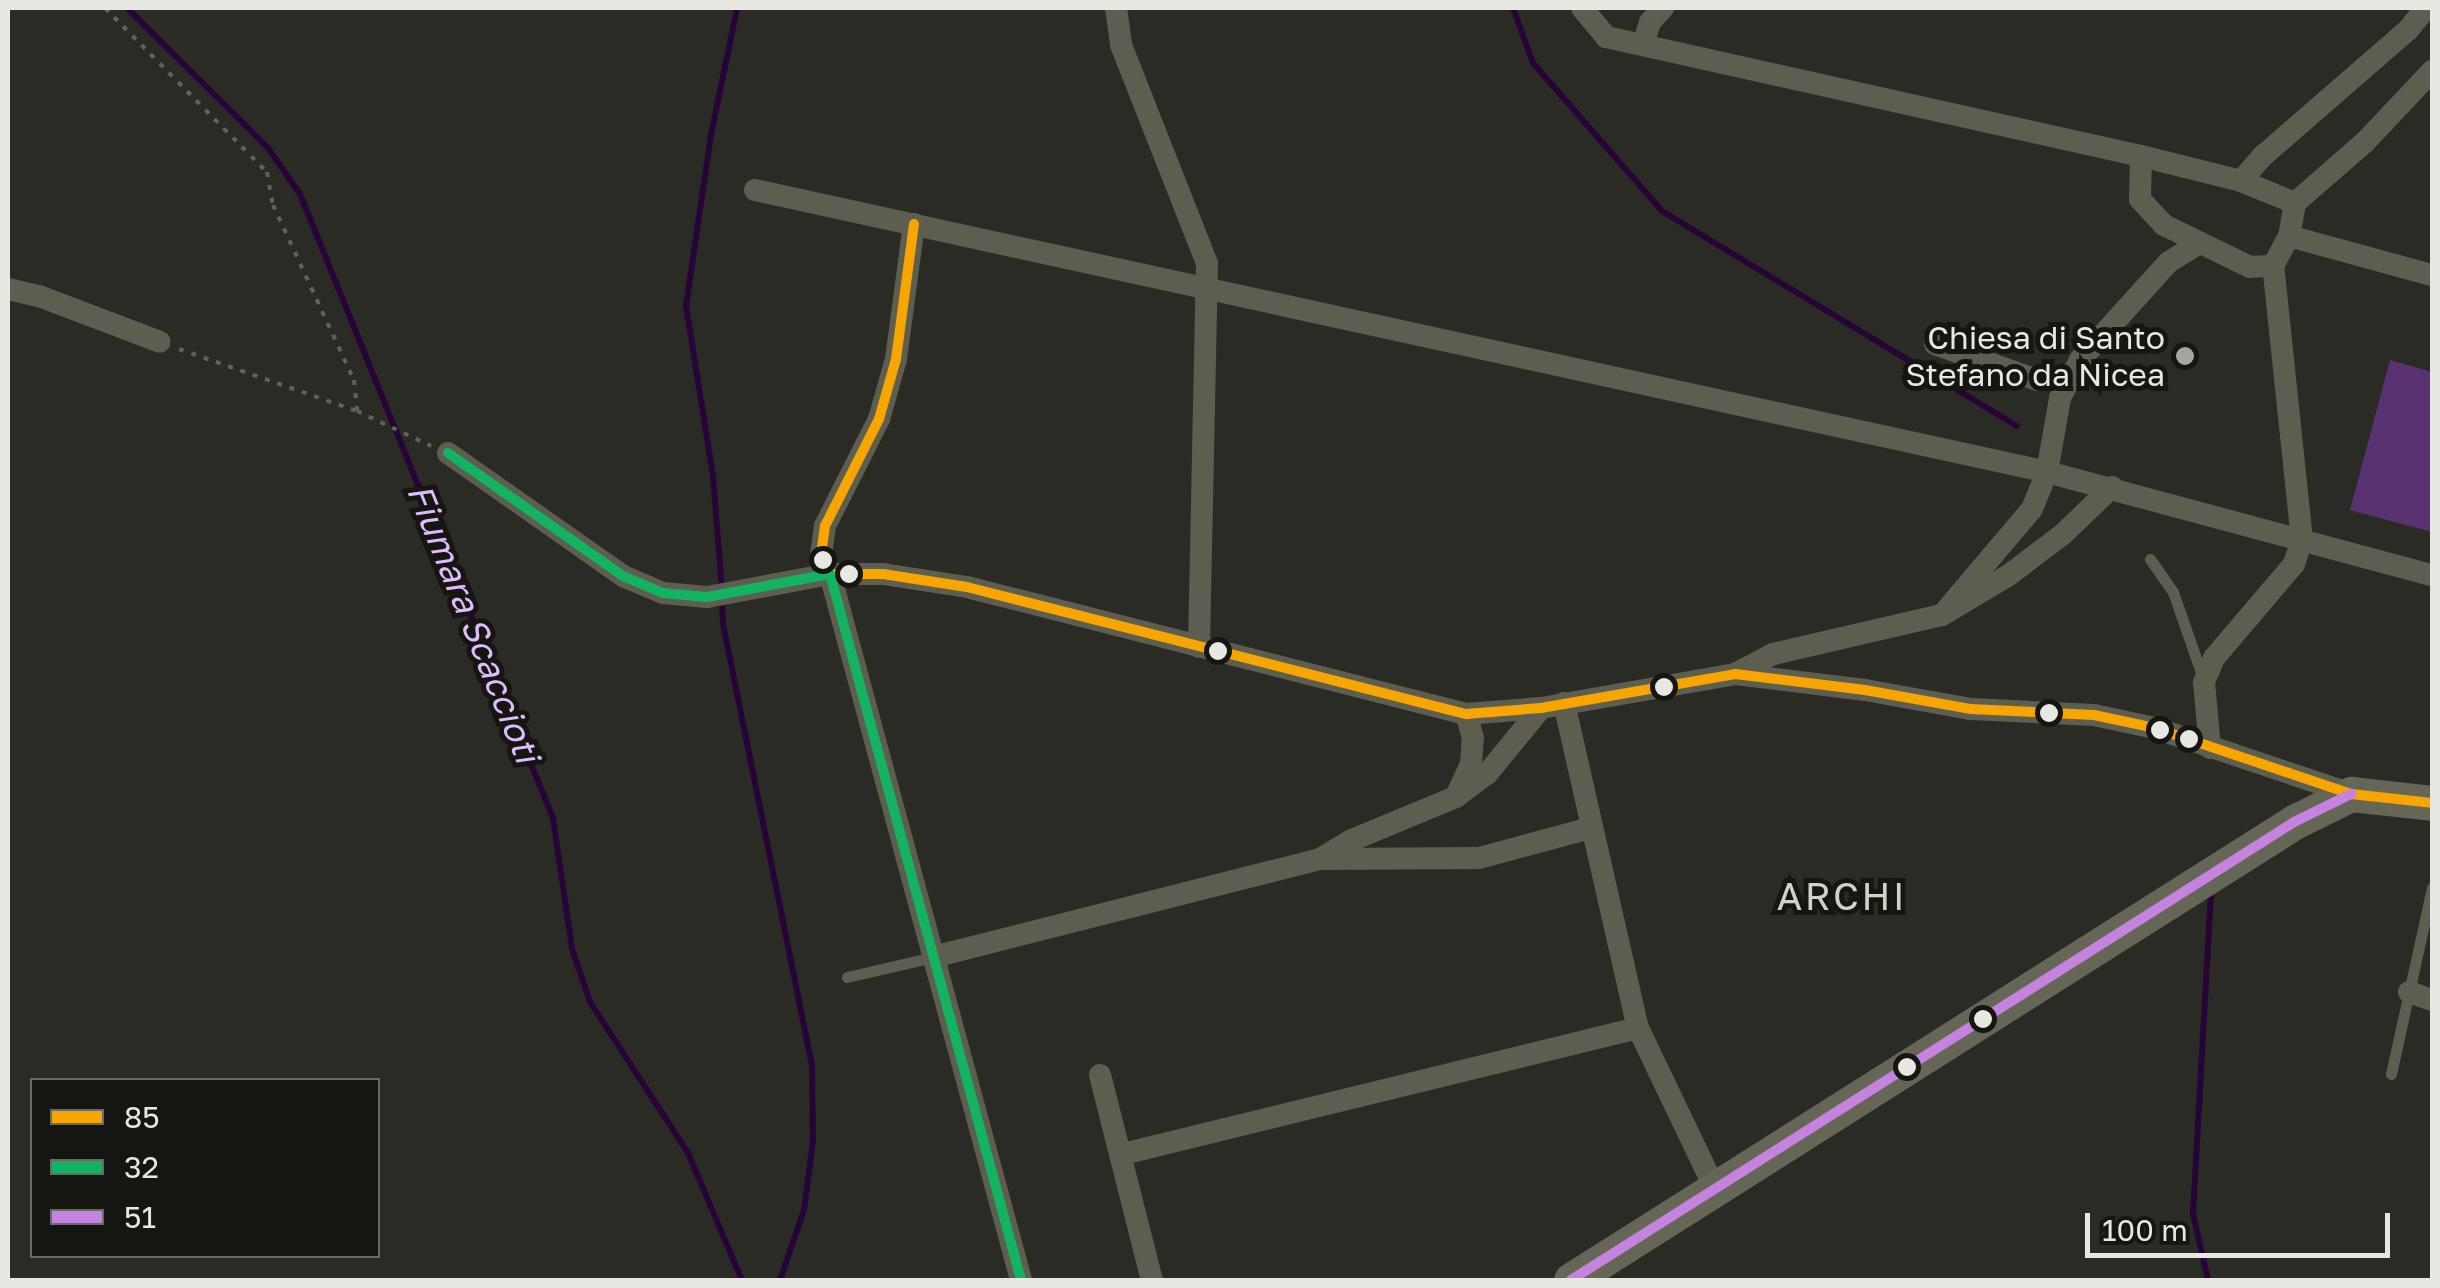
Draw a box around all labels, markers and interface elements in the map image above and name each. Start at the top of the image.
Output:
place label: Chiesa di Santo Stefano da Nicea [1905,319,2165,394]
marker: Chiesa di Santo Stefano da Nicea [2174,345,2196,367]
water label: Fiumara Scaccioti [399,477,549,769]
unlabelled marker [813,550,833,570]
unlabelled marker [839,564,859,584]
unlabelled marker [1208,641,1228,661]
unlabelled marker [1654,677,1674,697]
unlabelled marker [2039,703,2059,723]
unlabelled marker [2150,720,2170,740]
unlabelled marker [2179,729,2199,749]
district label: ARCHI [1777,873,1907,919]
unlabelled marker [1973,1009,1993,1029]
unlabelled marker [1897,1057,1917,1077]
legend [30,1078,380,1258]
text: 85 [124,1099,160,1135]
text: 32 [124,1149,159,1185]
scale bar [2090,1193,2395,1255]
text: 51 [124,1199,156,1235]
text: 100 m [2102,1212,2188,1248]

